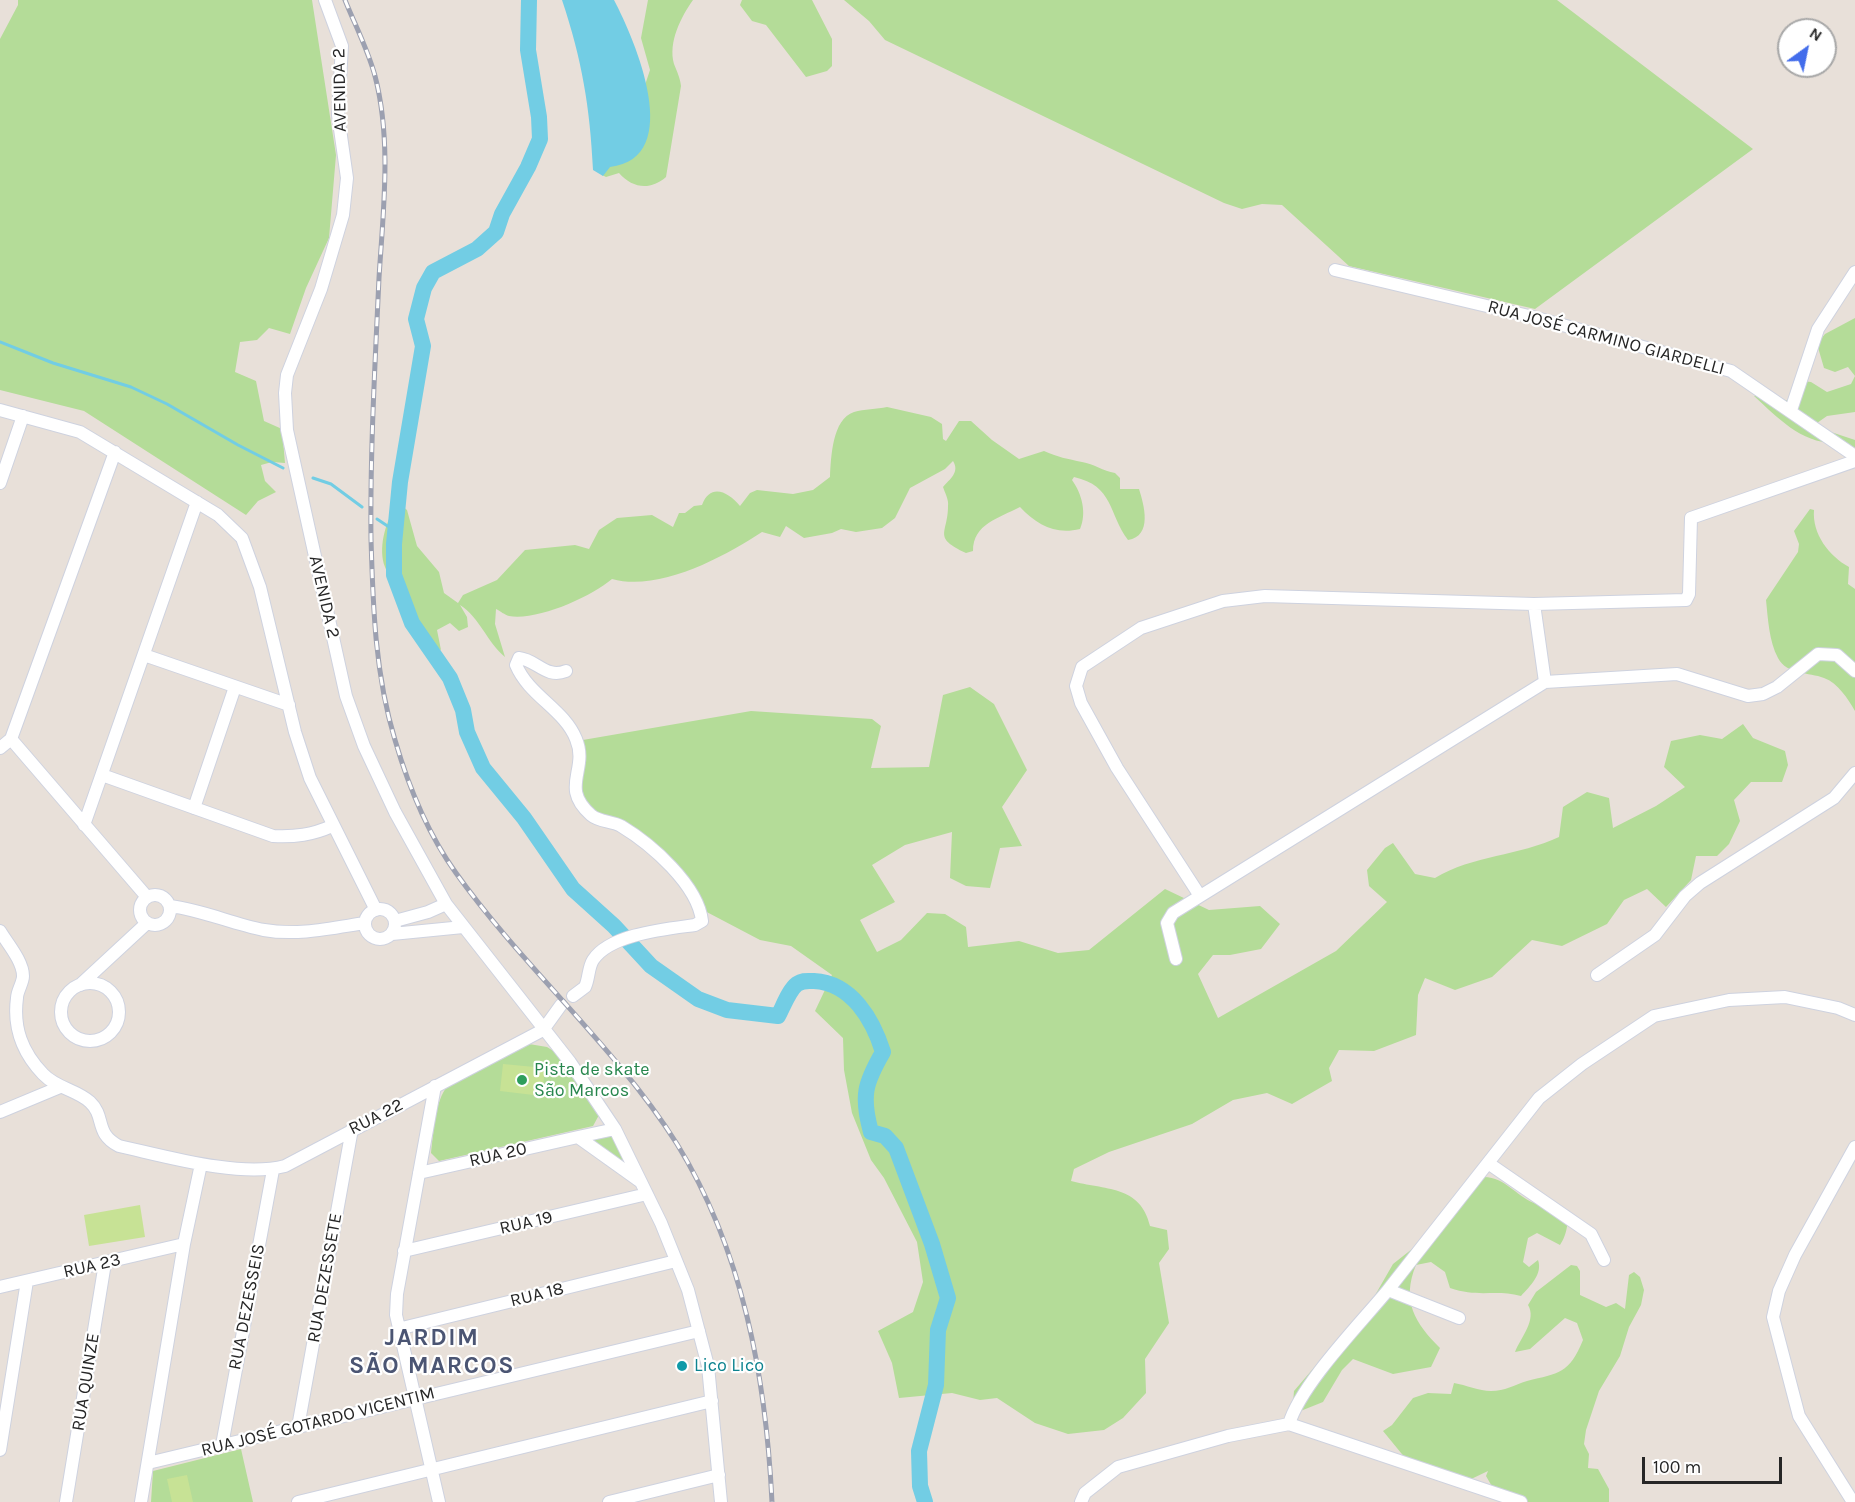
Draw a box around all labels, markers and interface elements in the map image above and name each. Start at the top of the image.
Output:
north arrow [1777,18,1837,78]
text: N [1806,23,1826,45]
street label: AVENIDA 2 [328,48,352,132]
street label: RUA JOSÉ CARMINO GIARDELLI [1485,296,1727,380]
street label: AVENIDA 2 [304,553,344,641]
place label: Pista de skate São Marcos [534,1059,649,1102]
marker: Pista de skate São Marcos [515,1073,529,1087]
street label: RUA 22 [345,1094,407,1140]
street label: RUA 20 [467,1138,529,1172]
street label: RUA 19 [497,1206,555,1240]
street label: RUA DEZESSETE [303,1212,347,1344]
street label: RUA DEZESSEIS [224,1242,270,1372]
street label: RUA 23 [61,1249,123,1283]
street label: RUA 18 [508,1278,566,1312]
district label: JARDIM SÃO MARCOS [349,1324,515,1380]
street label: RUA QUINZE [68,1331,104,1433]
place label: Lico Lico [694,1355,764,1377]
marker: Lico Lico [675,1359,689,1373]
street label: RUA JOSÉ GOTARDO VICENTIM [199,1382,437,1462]
scale bar [1645,1445,1784,1483]
text: 100 m [1653,1456,1701,1478]

